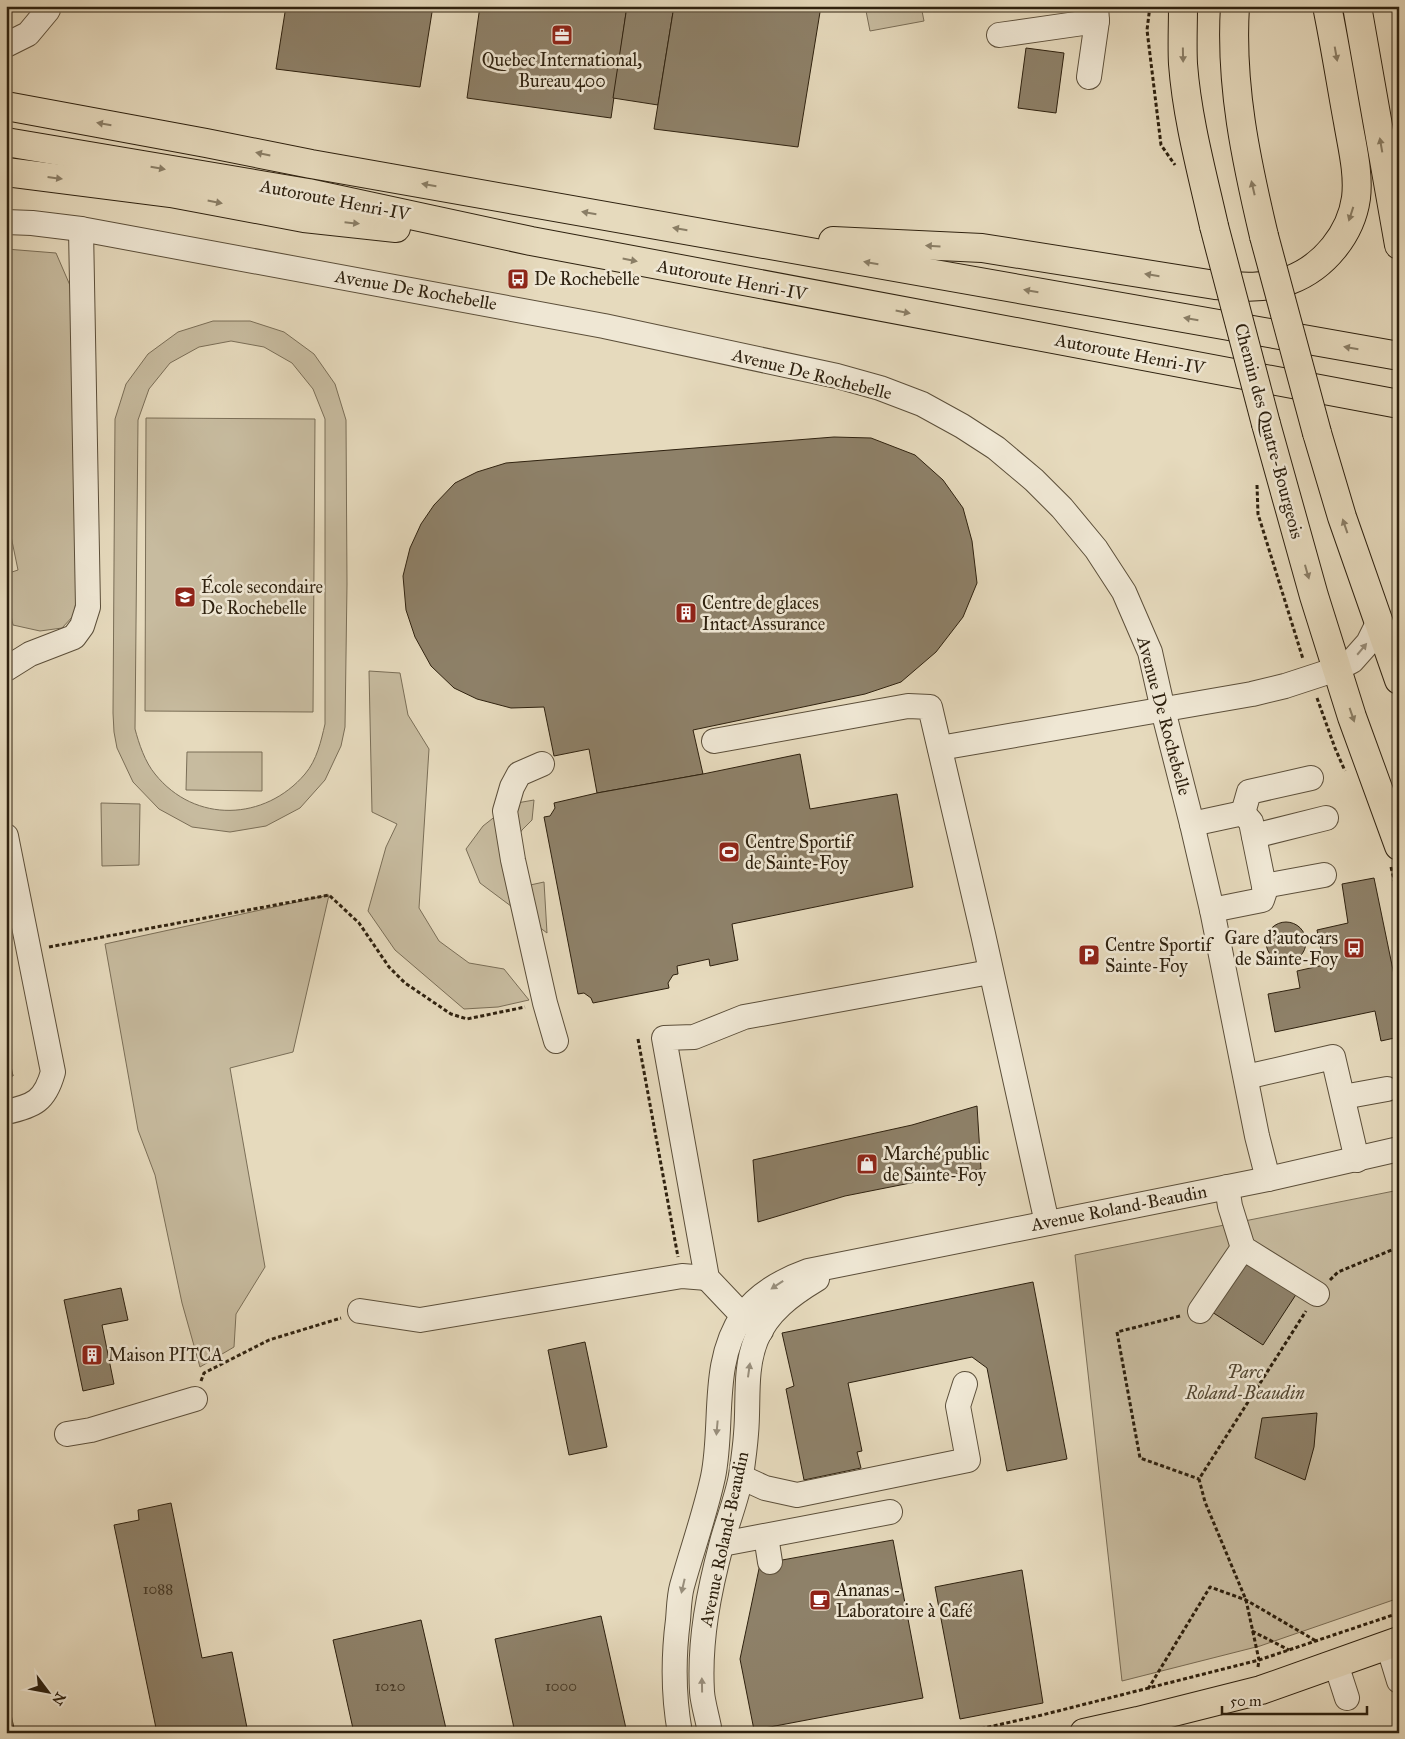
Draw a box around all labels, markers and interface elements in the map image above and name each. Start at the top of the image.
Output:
office icon: Quebec International, Bureau 400 [550,23,574,47]
one-way arrow [1179,47,1187,63]
one-way arrow [1332,47,1340,63]
place label: Quebec International, Bureau 400 [482,49,642,92]
one-way arrow [95,119,111,127]
one-way arrow [1376,137,1384,153]
one-way arrow [255,150,271,158]
one-way arrow [150,164,166,172]
one-way arrow [47,174,63,182]
street label: Autoroute Henri-IV [257,174,413,226]
one-way arrow [421,180,437,188]
one-way arrow [1249,181,1257,196]
one-way arrow [208,198,224,206]
one-way arrow [1347,207,1355,222]
one-way arrow [581,208,597,216]
one-way arrow [344,219,360,227]
one-way arrow [671,224,687,232]
one-way arrow [925,241,941,249]
street label: Autoroute Henri-IV [654,254,810,306]
one-way arrow [623,257,639,265]
one-way arrow [862,258,878,266]
street label: Avenue De Rochebelle [333,265,499,315]
bus stop icon: De Rochebelle [506,267,530,291]
place label: De Rochebelle [534,268,640,290]
one-way arrow [1144,270,1160,278]
one-way arrow [1022,286,1038,294]
one-way arrow [895,308,911,316]
one-way arrow [1182,315,1198,323]
street label: Chemin des Quatre-Bourgeois [1229,321,1308,541]
street label: Autoroute Henri-IV [1052,328,1208,380]
street label: Avenue De Rochebelle [729,343,894,404]
one-way arrow [1342,343,1358,351]
one-way arrow [1341,518,1348,533]
one-way arrow [1304,565,1312,580]
place label: École secondaire De Rochebelle [201,574,323,619]
school or university icon: École secondaire De Rochebelle [173,585,197,609]
place label: Centre de glaces Intact Assurance [702,592,825,635]
building icon: Centre de glaces Intact Assurance [674,601,698,625]
street label: Avenue De Rochebelle [1132,633,1196,798]
one-way arrow [1357,643,1368,656]
one-way arrow [1349,708,1356,723]
place label: Centre Sportif de Sainte-Foy [745,831,854,874]
sports icon: Centre Sportif de Sainte-Foy [717,840,741,864]
place label: Gare d'autocars de Sainte-Foy [1225,927,1339,970]
place label: Centre Sportif Sainte-Foy [1105,934,1214,977]
bus stop icon: Gare d'autocars de Sainte-Foy [1342,936,1366,960]
parking icon: Centre Sportif Sainte-Foy [1077,943,1101,967]
place label: Marché public de Sainte-Foy [883,1143,990,1186]
shop icon: Marché public de Sainte-Foy [855,1152,879,1176]
street label: Avenue Roland-Beaudin [1028,1180,1209,1236]
one-way arrow [770,1280,784,1290]
building icon: Maison PITCA [80,1343,104,1367]
place label: Maison PITCA [108,1344,223,1366]
park label: Parc Roland-Beaudin [1184,1361,1305,1404]
one-way arrow [746,1362,754,1378]
one-way arrow [713,1420,721,1436]
street label: Avenue Roland-Beaudin [694,1449,753,1630]
one-way arrow [679,1578,687,1593]
place label: Ananas - Laboratoire à Café [835,1579,973,1622]
house number: 1088 [143,1580,173,1598]
cafe icon: Ananas - Laboratoire à Café [808,1588,832,1612]
north arrow [22,1666,72,1716]
house number: 1020 [375,1677,405,1695]
house number: 1000 [545,1677,577,1695]
one-way arrow [698,1677,706,1693]
scale bar [1222,1684,1368,1716]
text: N [48,1689,69,1708]
text: 50 m [1230,1692,1262,1710]

